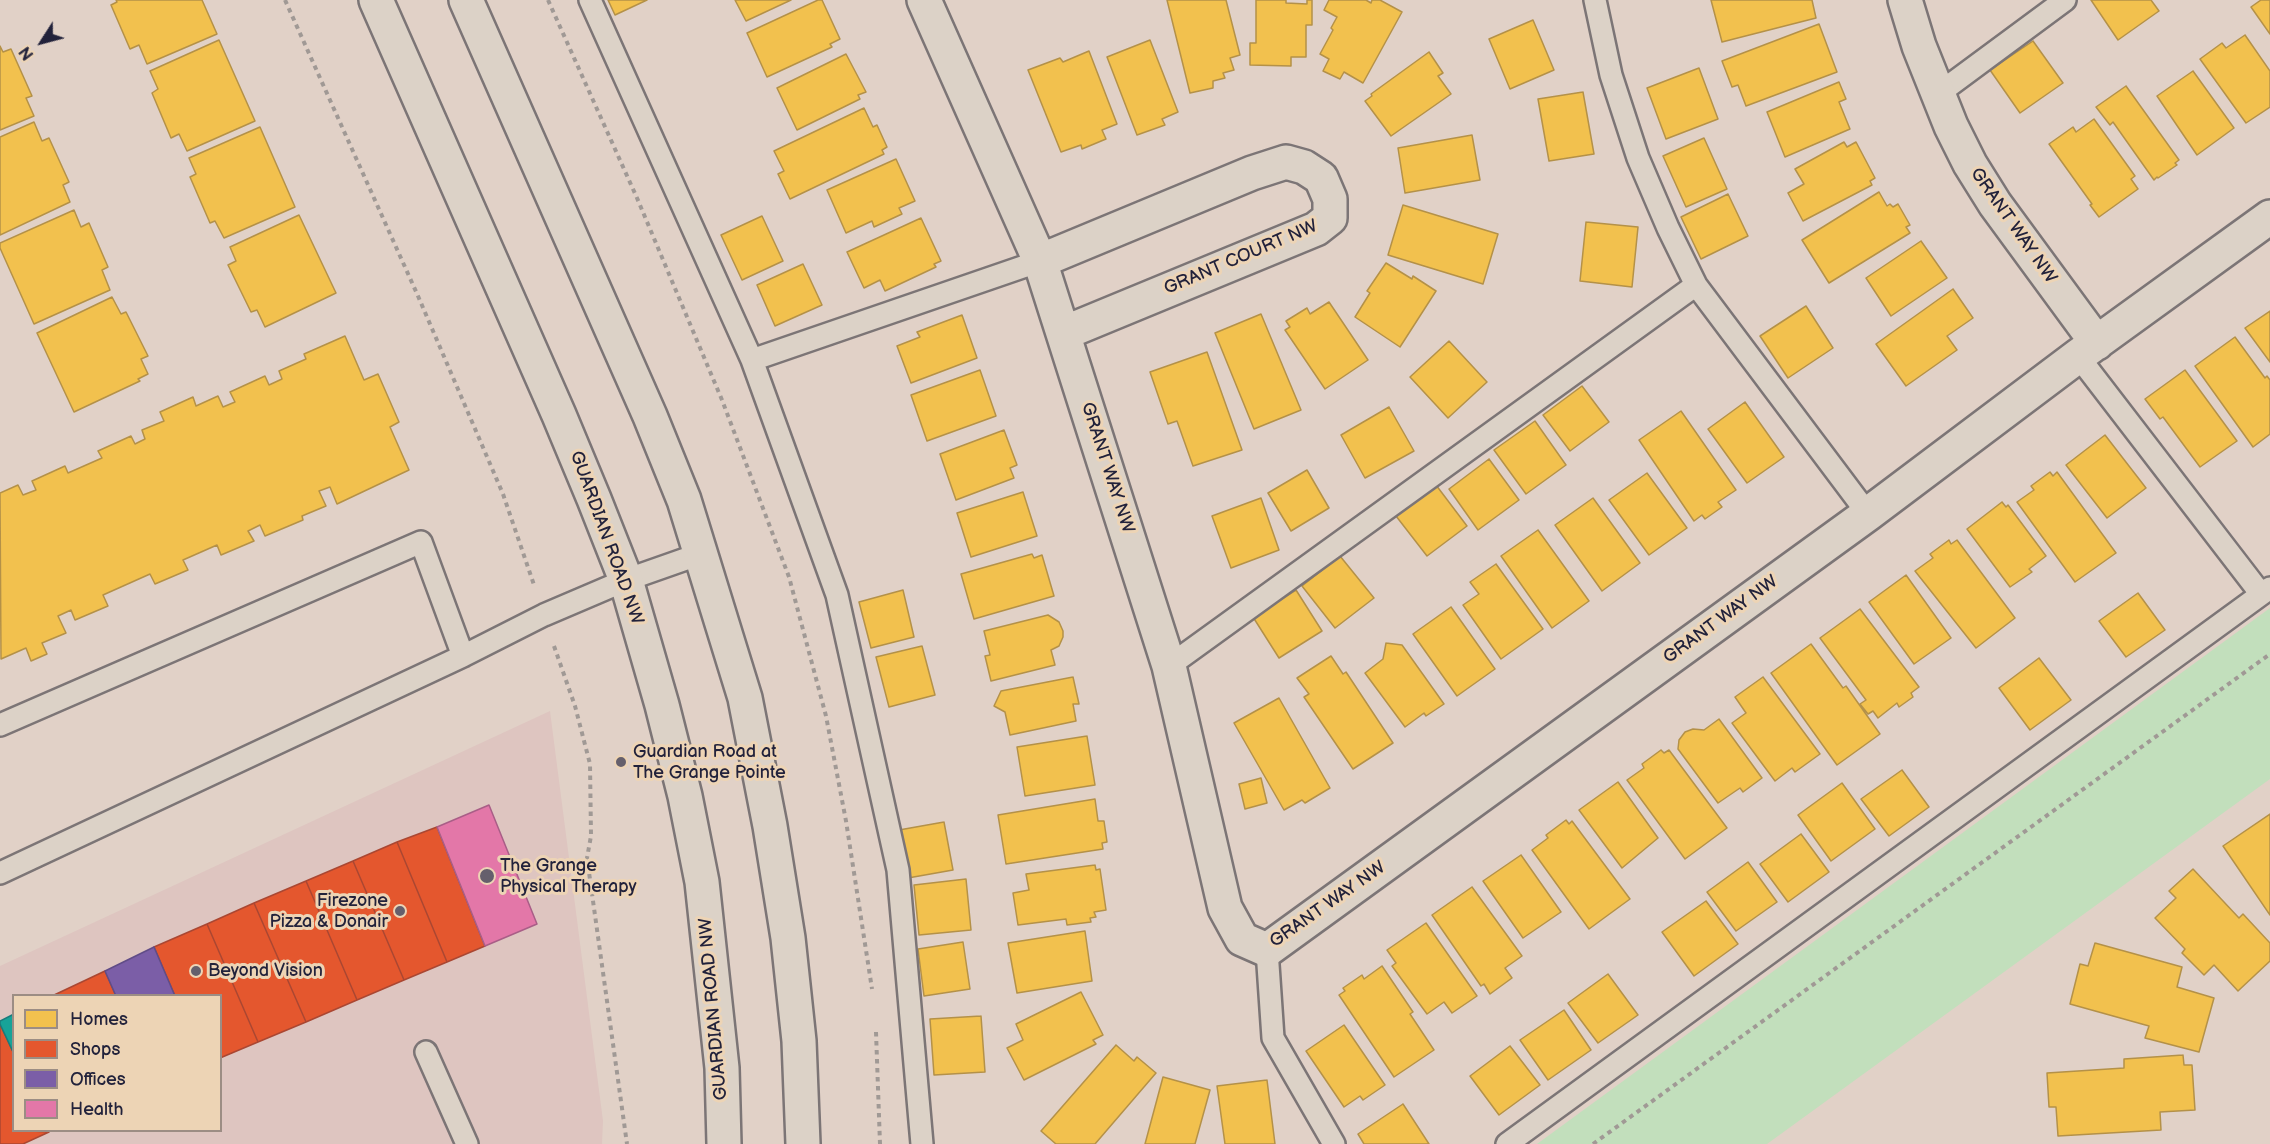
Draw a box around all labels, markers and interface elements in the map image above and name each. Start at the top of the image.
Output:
north arrow [12,12,72,72]
text: N [16,42,38,63]
street label: GRANT WAY NW [1965,164,2061,288]
street label: GRANT COURT NW [1161,216,1321,300]
street label: GRANT WAY NW [1076,400,1138,536]
street label: GUARDIAN ROAD NW [565,448,647,628]
street label: GRANT WAY NW [1660,571,1782,669]
place label: Guardian Road at The Grange Pointe [633,741,786,783]
marker: Guardian Road at The Grange Pointe [614,755,628,769]
place label: The Grange Physical Therapy [500,855,637,898]
street label: GRANT WAY NW [1266,857,1390,953]
marker: The Grange Physical Therapy [478,867,496,885]
place label: Firezone Pizza & Donair [269,890,388,932]
marker: Firezone Pizza & Donair [393,904,407,918]
street label: GUARDIAN ROAD NW [695,917,733,1101]
place label: Beyond Vision [208,960,323,982]
marker: Beyond Vision [189,964,203,978]
legend [12,994,222,1132]
text: Homes [70,1009,128,1030]
text: Shops [70,1039,120,1060]
text: Offices [70,1069,126,1090]
text: Health [70,1099,124,1120]

